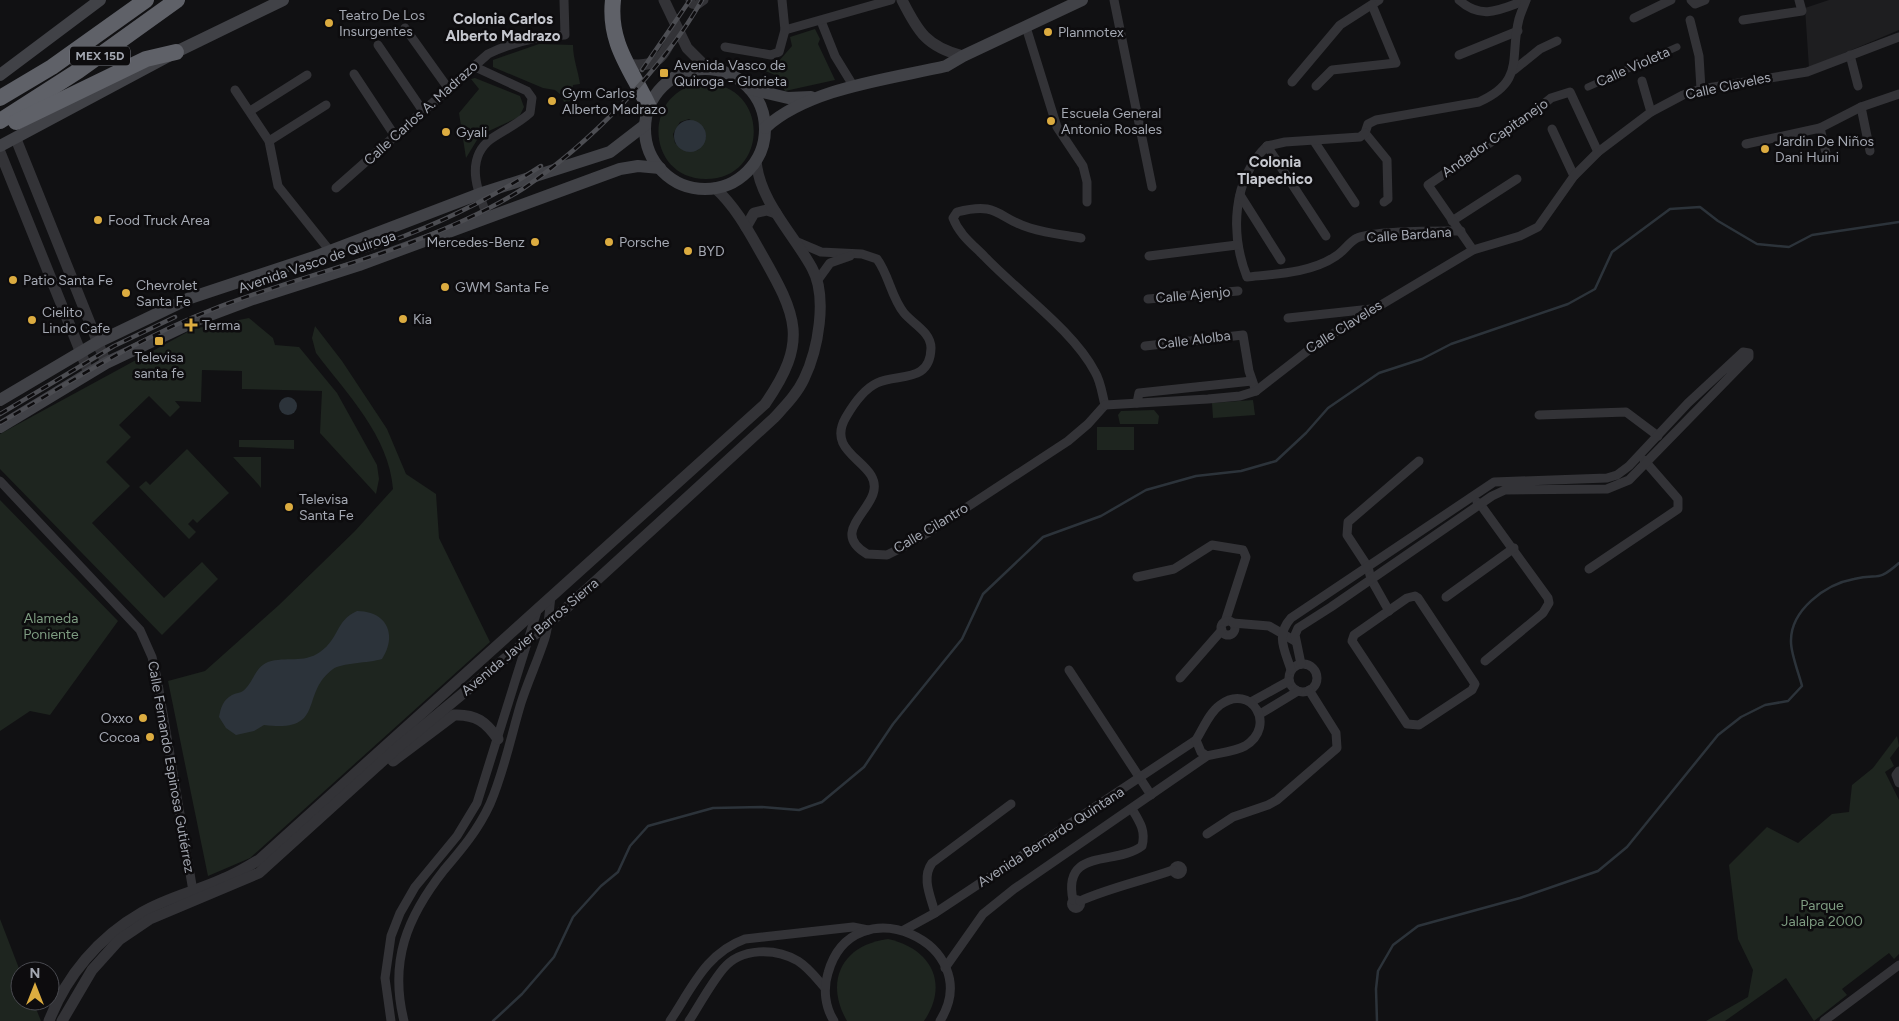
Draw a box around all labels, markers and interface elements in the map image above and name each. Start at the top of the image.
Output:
place label: Teatro De Los Insurgentes [339,7,425,40]
district label: Colonia Carlos Alberto Madrazo [446,10,561,45]
marker: Teatro De Los Insurgentes [323,17,335,29]
place label: Planmotex [1058,24,1124,41]
marker: Planmotex [1042,26,1054,38]
street label: Calle Violeta [1594,43,1672,91]
road number: MEX 15D [70,46,130,66]
street label: Calle Carlos A. Madrazo [360,57,482,169]
place label: Avenida Vasco de Quiroga - Glorieta [674,57,787,90]
marker: Avenida Vasco de Quiroga - Glorieta [658,67,670,79]
street label: Calle Claveles [1684,69,1772,103]
place label: Gym Carlos Alberto Madrazo [562,85,666,118]
marker: Gym Carlos Alberto Madrazo [546,95,558,107]
street label: Andador Capitanejo [1439,95,1551,181]
place label: Escuela General Antonio Rosales [1061,105,1162,138]
marker: Escuela General Antonio Rosales [1045,115,1057,127]
place label: Gyali [456,124,487,141]
marker: Gyali [440,126,452,138]
place label: Jardin De Niños Dani Huini [1775,133,1874,166]
marker: Jardin De Niños Dani Huini [1759,143,1771,155]
district label: Colonia Tlapechico [1237,153,1313,188]
place label: Food Truck Area [108,212,210,229]
marker: Food Truck Area [92,214,104,226]
street label: Calle Bardana [1366,224,1452,246]
street label: Avenida Vasco de Quiroga [236,227,398,297]
place label: Mercedes-Benz [426,234,525,251]
place label: Porsche [619,234,670,251]
marker: Mercedes-Benz [529,236,541,248]
marker: Porsche [603,236,615,248]
place label: BYD [698,243,725,260]
marker: BYD [682,245,694,257]
place label: Patio Santa Fe [23,272,113,289]
marker: Patio Santa Fe [7,274,19,286]
place label: Chevrolet Santa Fe [136,277,198,310]
place label: GWM Santa Fe [455,279,549,296]
marker: GWM Santa Fe [439,281,451,293]
street label: Calle Ajenjo [1155,283,1231,307]
marker: Chevrolet Santa Fe [120,287,132,299]
street label: Calle Claveles [1303,297,1385,357]
place label: Cielito Lindo Cafe [42,304,110,337]
place label: Kia [413,311,432,328]
marker: Kia [397,313,409,325]
marker: Cielito Lindo Cafe [26,314,38,326]
place label: Terma [202,317,240,334]
marker: Terma [184,318,198,332]
street label: Calle Alolba [1156,327,1232,353]
marker: Televisa santa fe [153,335,165,347]
place label: Televisa santa fe [134,349,184,382]
place label: Televisa Santa Fe [299,491,354,524]
street label: Calle Cilantro [891,499,971,557]
marker: Televisa Santa Fe [283,501,295,513]
street label: Avenida Javier Barros Sierra [458,575,602,699]
park label: Alameda Poniente [23,610,79,643]
street label: Calle Fernando Espinosa Gutiérrez [144,660,198,874]
place label: Oxxo [101,710,133,727]
marker: Oxxo [137,712,149,724]
place label: Cocoa [99,729,140,746]
marker: Cocoa [144,731,156,743]
street label: Avenida Bernardo Quintana [974,783,1128,891]
park label: Parque Jalalpa 2000 [1781,897,1863,930]
north arrow [10,961,60,1011]
text: N [30,965,40,982]

